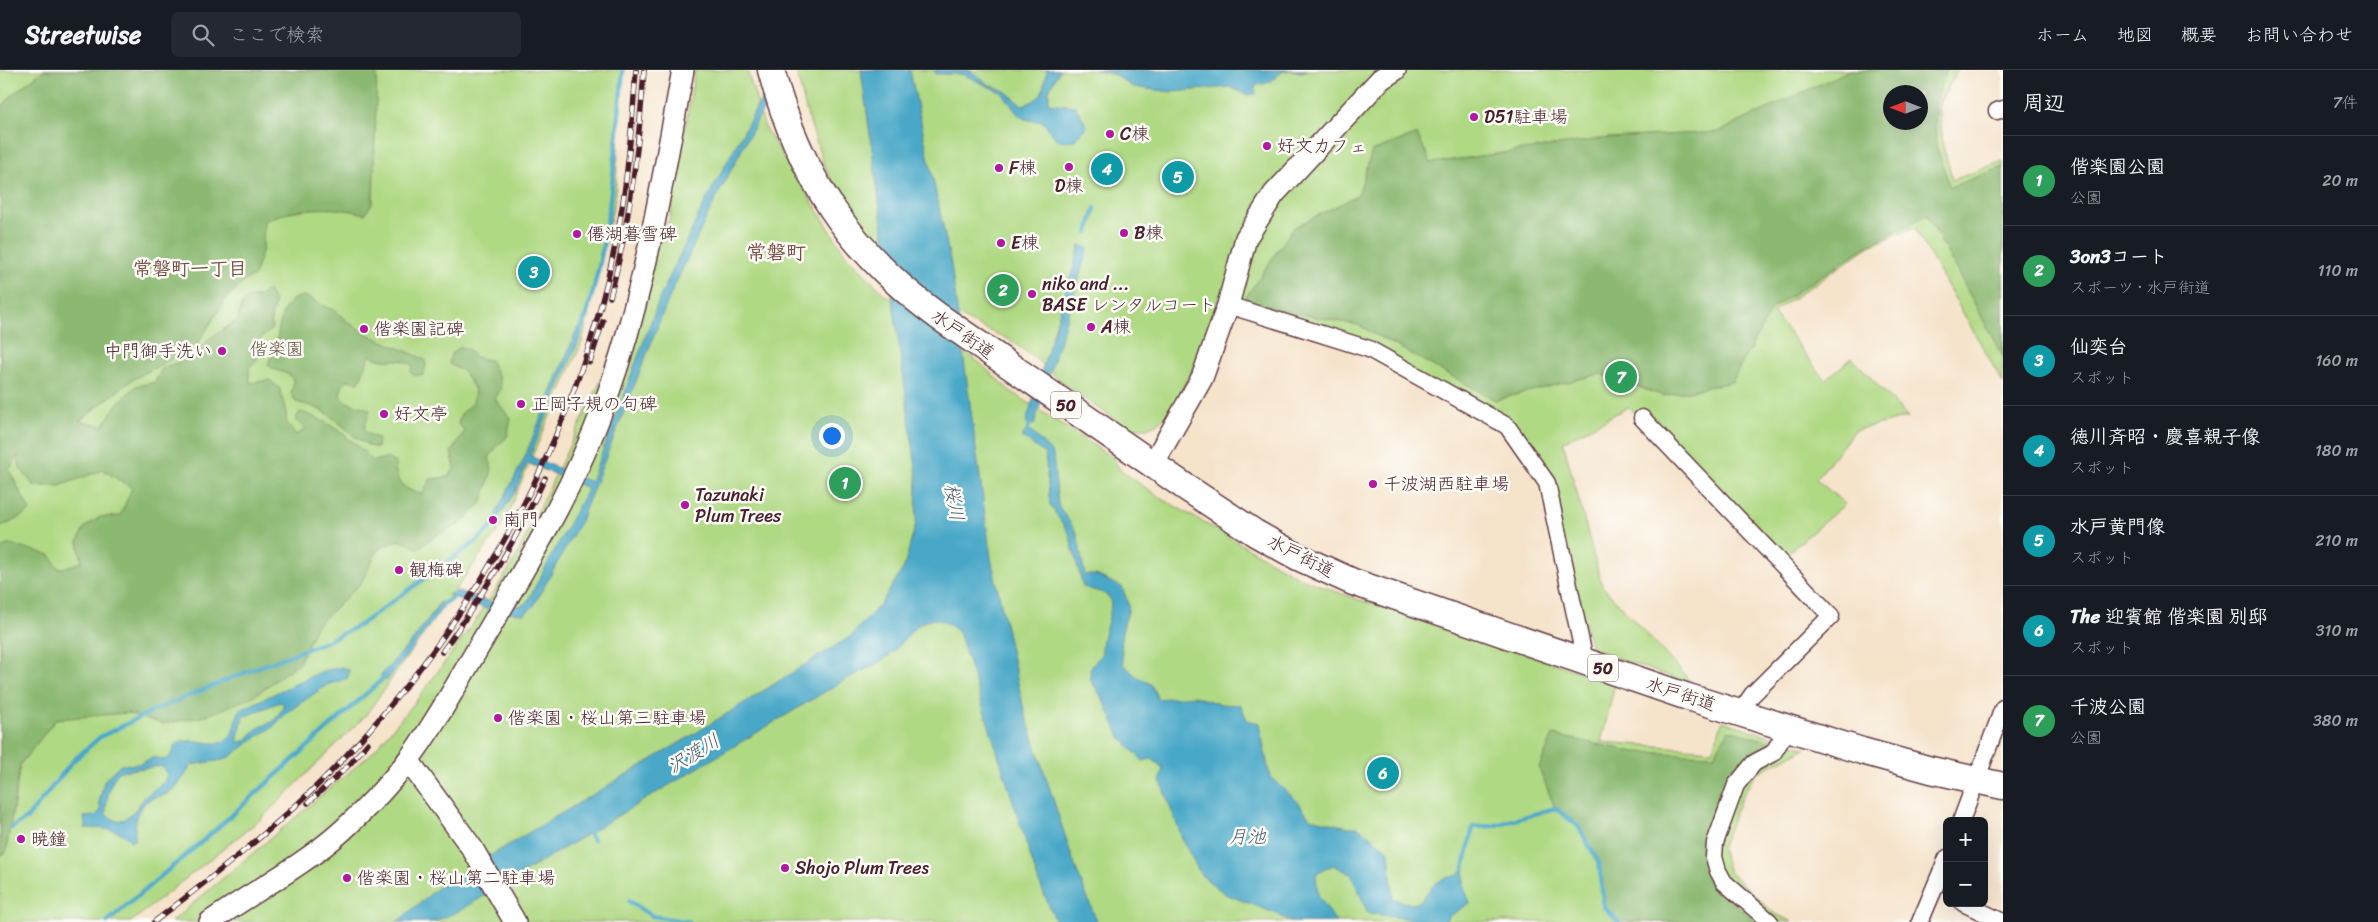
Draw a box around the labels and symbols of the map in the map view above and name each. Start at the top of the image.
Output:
north arrow [1883,85,1928,130]
place label: D51駐車場 [1484,101,1567,133]
marker: D51駐車場 [1468,111,1480,123]
place label: C棟 [1120,118,1149,150]
marker: C棟 [1104,128,1116,140]
place label: 好文カフェ [1277,130,1367,162]
marker: 好文カフェ [1261,140,1273,152]
pin: 4 [1091,150,1123,188]
place label: F棟 [1009,152,1037,184]
pin: 5 [1162,158,1194,196]
marker: D棟 [1063,161,1075,173]
marker: F棟 [993,162,1005,174]
place label: D棟 [1055,170,1083,202]
place label: B棟 [1134,217,1163,249]
place label: 僊湖暮雪碑 [587,218,677,250]
place label: E棟 [1011,227,1039,259]
marker: B棟 [1118,227,1130,239]
marker: 僊湖暮雪碑 [571,228,583,240]
district label: 常磐町 [746,235,806,270]
marker: E棟 [995,237,1007,249]
district label: 常磐町一丁目 [133,252,247,285]
pin: 3 [518,253,550,291]
place label: niko and ... BASE レンタルコート [1042,268,1216,321]
pin: 2 [987,271,1019,309]
marker: niko and ... BASE レンタルコート [1026,288,1038,300]
street label: 水戸街道 [924,300,1002,368]
place label: A棟 [1100,311,1131,343]
place label: 偕楽園記碑 [374,313,464,345]
marker: A棟 [1085,321,1097,333]
marker: 偕楽園記碑 [358,323,370,335]
park label: 偕楽園 [250,333,304,365]
place label: 中門御手洗い [104,335,212,367]
marker: 中門御手洗い [216,345,228,357]
pin: 7 [1605,358,1637,396]
place label: 正岡子規の句碑 [531,388,657,420]
road number: 50 [1051,392,1081,418]
place label: 好文亭 [394,398,448,430]
marker: 正岡子規の句碑 [515,398,527,410]
marker: 好文亭 [378,408,390,420]
your location [819,423,845,449]
pin: 1 [829,464,861,502]
place label: 千波湖西駐車場 [1383,468,1509,500]
marker: 千波湖西駐車場 [1367,478,1379,490]
place label: Tazunaki Plum Trees [695,479,782,532]
water label: 桜川 [935,481,974,524]
marker: Tazunaki Plum Trees [679,499,691,511]
place label: 南門 [503,504,539,536]
marker: 南門 [487,514,499,526]
street label: 水戸街道 [1262,525,1340,587]
place label: 観梅碑 [409,554,463,586]
marker: 観梅碑 [393,564,405,576]
road number: 50 [1588,654,1618,682]
street label: 水戸街道 [1642,668,1720,720]
place label: 偕楽園・桜山第三駐車場 [508,702,706,734]
marker: 偕楽園・桜山第三駐車場 [492,712,504,724]
water label: 沢渡川 [660,725,726,782]
pin: 6 [1367,754,1399,792]
water label: 月池 [1228,820,1267,853]
place label: 暁鐘 [31,823,67,855]
marker: 暁鐘 [15,833,27,845]
place label: Shojo Plum Trees [795,852,930,884]
place label: 偕楽園・桜山第二駐車場 [357,862,555,894]
marker: Shojo Plum Trees [779,862,791,874]
marker: 偕楽園・桜山第二駐車場 [341,872,353,884]

